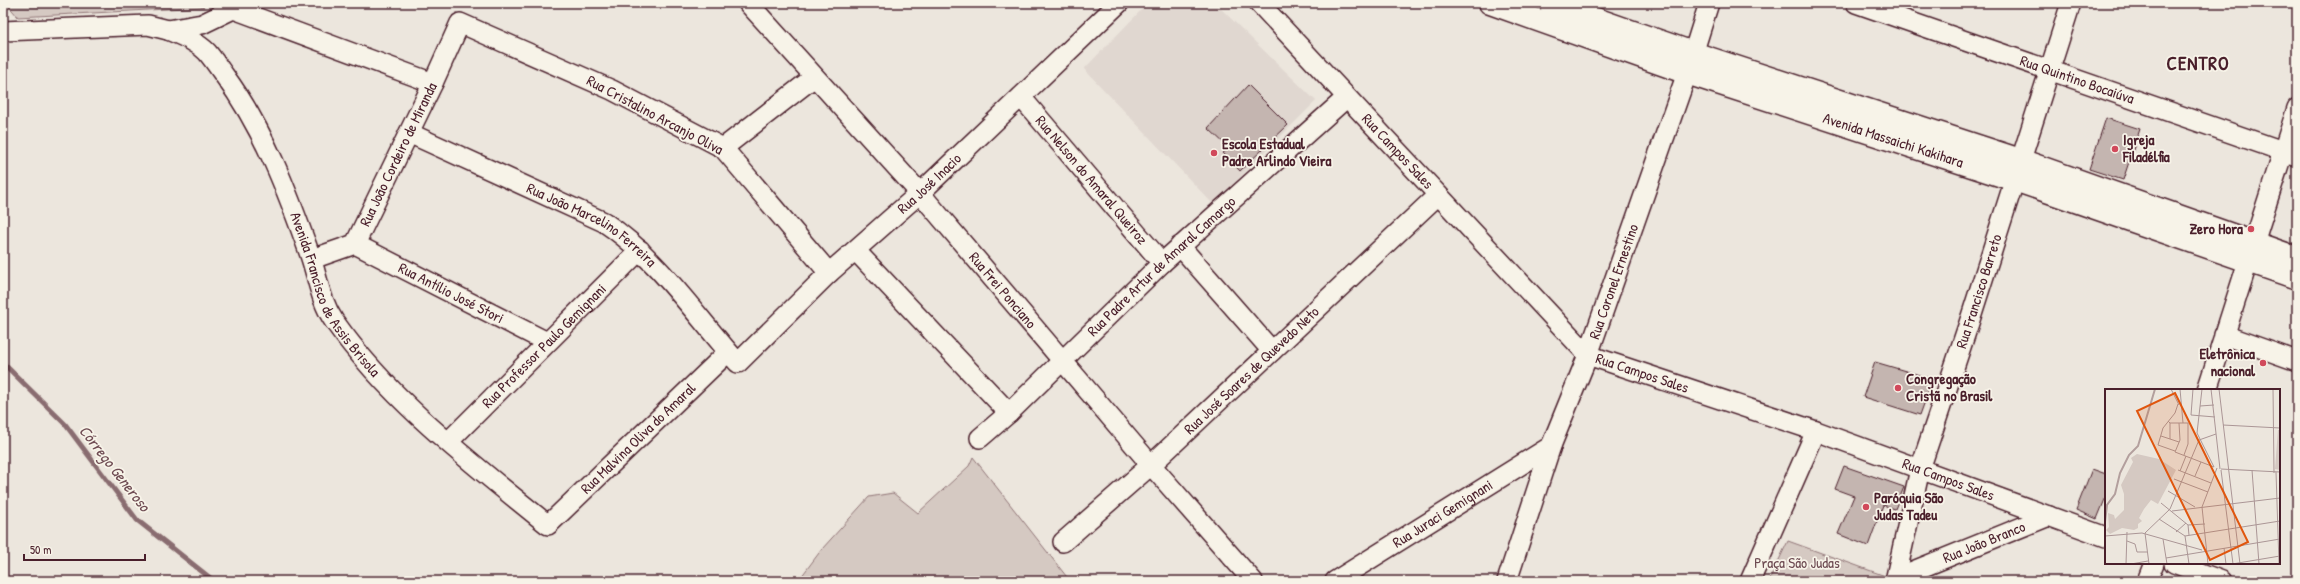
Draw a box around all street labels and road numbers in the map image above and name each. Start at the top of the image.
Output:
street label: Rua Quintino Bocaiúva [2017,50,2137,109]
street label: Rua Cristalino Arcanjo Oliva [583,70,727,160]
street label: Rua João Cordeiro de Miranda [354,79,442,230]
street label: Avenida Massaichi Kakihara [1820,107,1966,173]
street label: Rua Campos Sales [1357,108,1439,194]
street label: Rua Nelson do Amaral Queiroz [1031,111,1153,249]
street label: Rua José Inacio [893,148,966,218]
street label: Rua João Marcelino Ferreira [523,177,662,271]
street label: Rua Padre Artur de Amaral Camargo [1082,191,1240,341]
street label: Avenida Francisco de Assis Brisola [285,209,385,381]
street label: Rua Coronel Ernestino [1583,221,1643,342]
street label: Rua Francisco Barreto [1950,231,2007,351]
street label: Rua Frei Ponciano [965,247,1042,333]
street label: Rua Antílio José Stori [395,257,508,328]
street label: Rua Professor Paulo Gemignani [477,279,611,412]
street label: Rua José Soares de Quevedo Neto [1179,301,1323,439]
street label: Rua Campos Sales [1593,347,1692,398]
street label: Rua Malvina Oliva do Amaral [576,378,700,498]
street label: Rua Campos Sales [1899,452,1998,505]
street label: Rua Juraci Gemignani [1388,474,1496,552]
street label: Rua João Branco [1940,516,2028,568]

